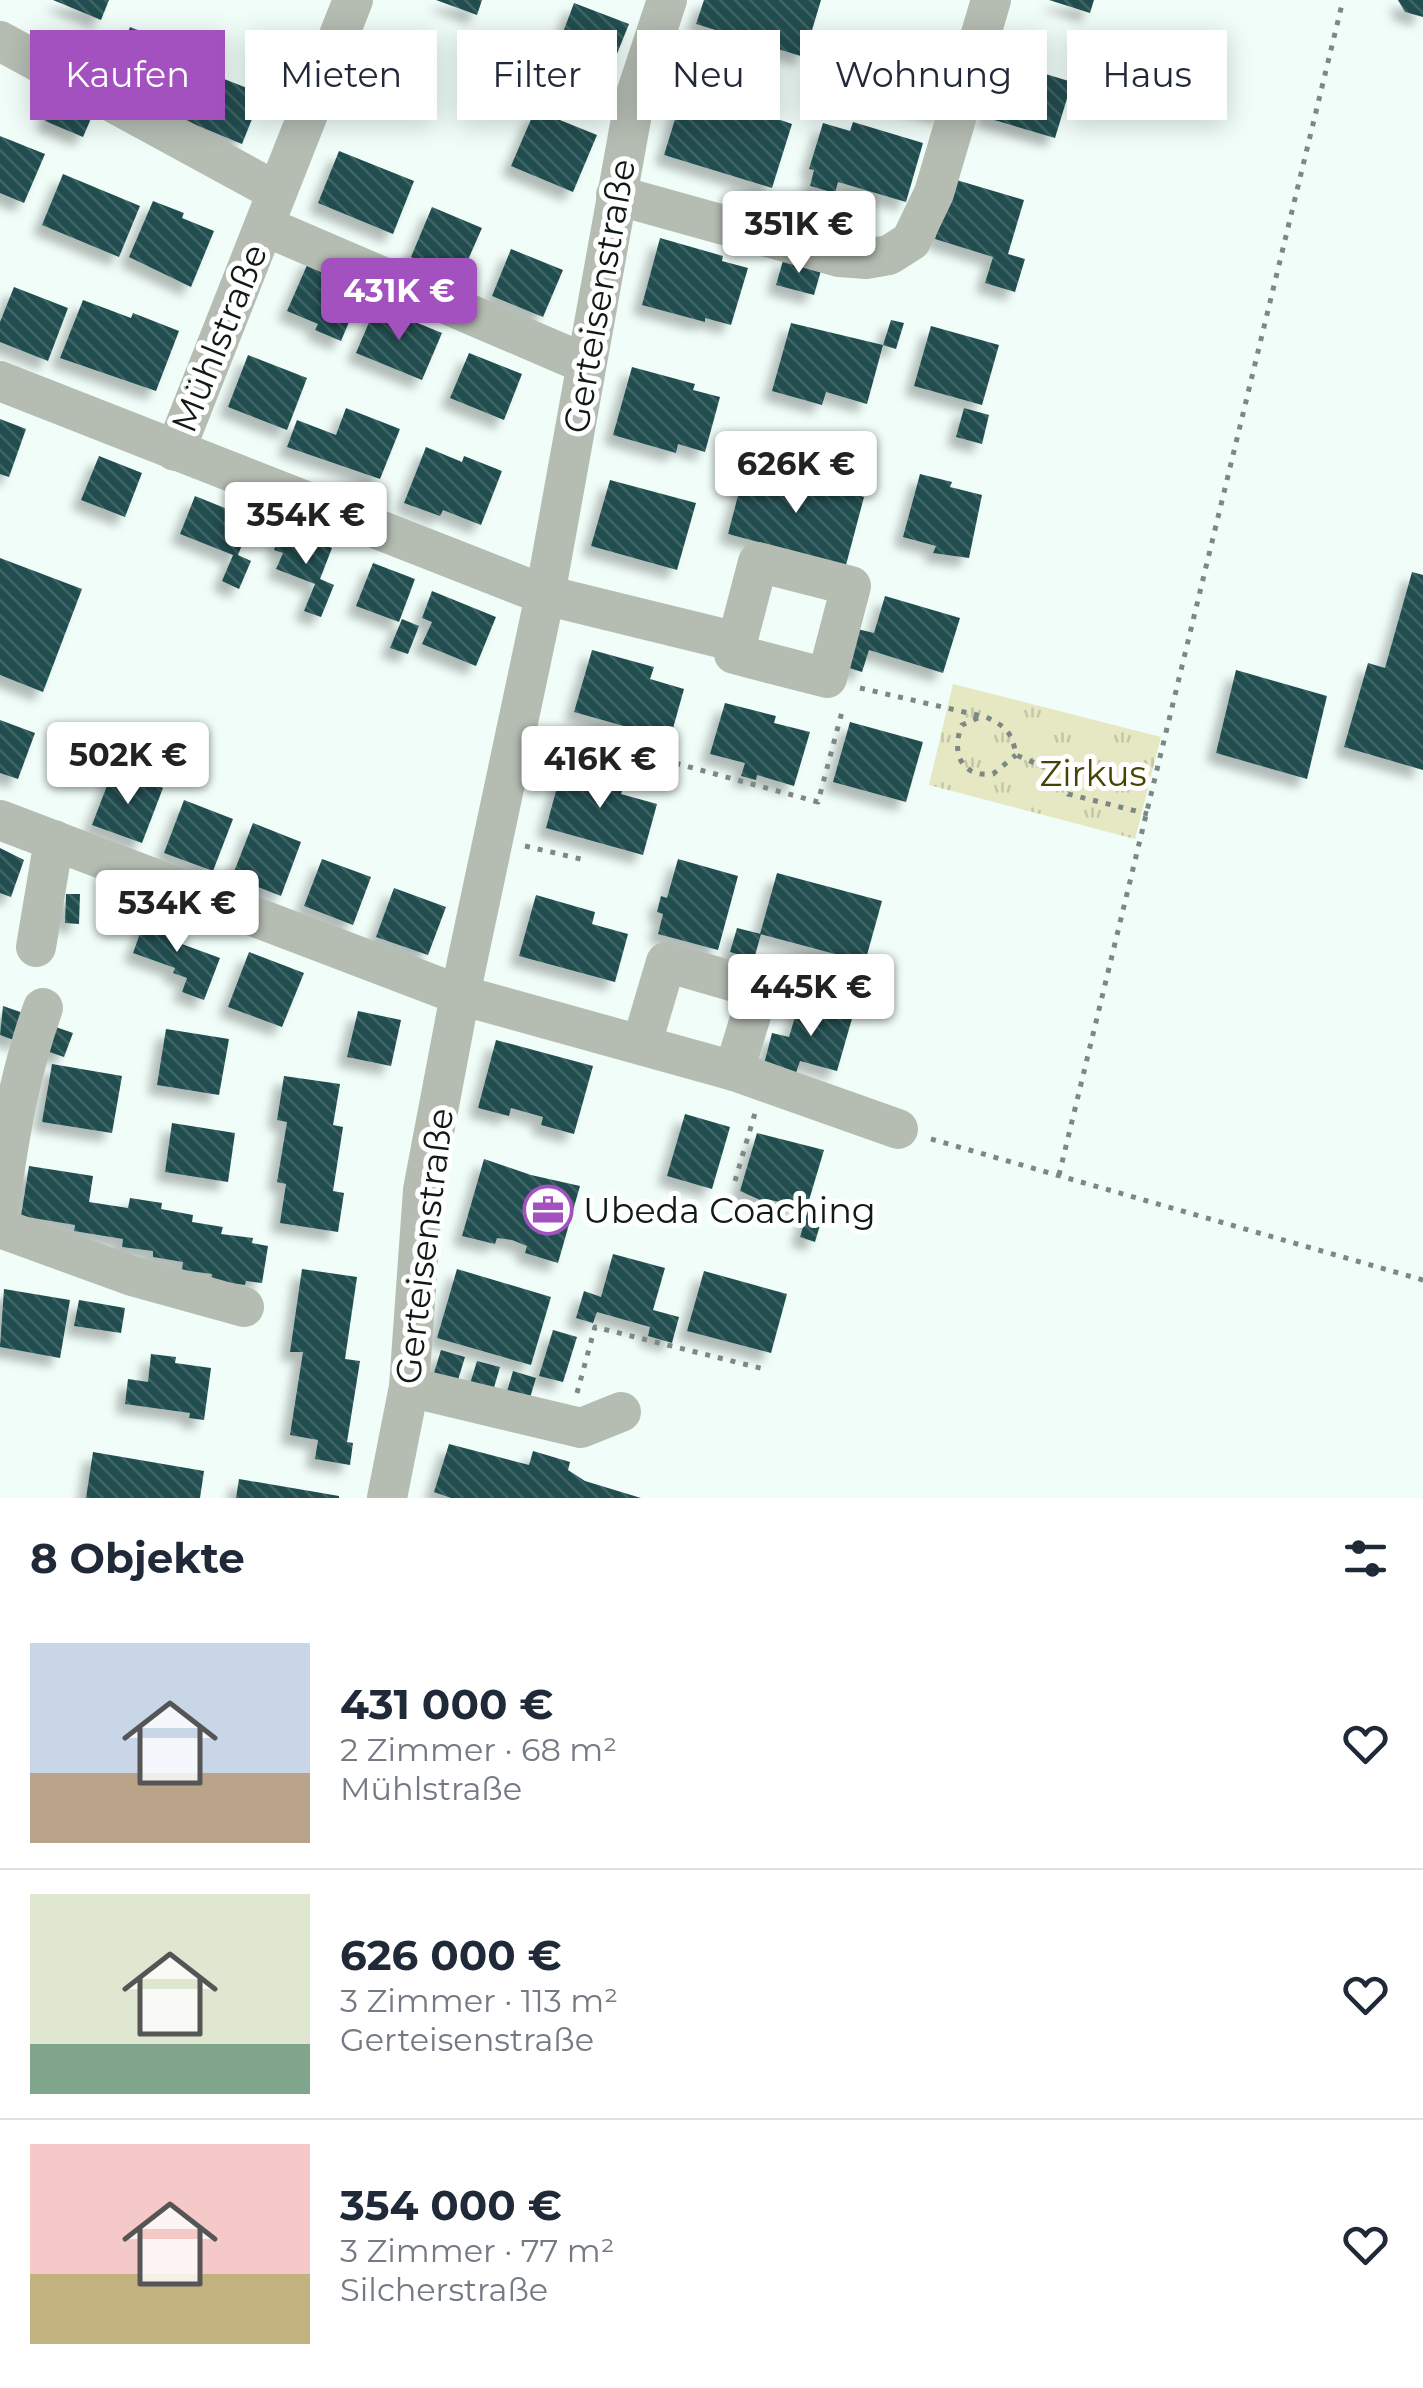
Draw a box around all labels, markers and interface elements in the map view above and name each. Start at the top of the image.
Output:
chip: Kaufen [30,30,225,120]
chip: Mieten [245,30,437,120]
chip: Filter [457,30,617,120]
chip: Neu [637,30,780,120]
chip: Wohnung [800,30,1047,120]
chip: Haus [1067,30,1227,120]
street label: Gerteisenstraße [554,155,644,437]
pin: 351K € [718,191,880,276]
text: 351K € [745,204,853,243]
street label: Mühlstraße [162,238,276,438]
pin: 431K € [318,258,480,343]
text: 431K € [343,271,455,310]
pin: 626K € [715,431,877,516]
text: 626K € [737,444,855,483]
pin: 354K € [225,482,387,567]
text: 354K € [247,495,365,534]
pin: 502K € [47,722,209,807]
pin: 416K € [519,726,681,811]
text: 502K € [69,735,187,774]
text: 416K € [544,739,656,778]
park label: Zirkus [1039,752,1147,795]
pin: 534K € [96,870,258,955]
text: 534K € [118,883,236,922]
pin: 445K € [730,954,892,1039]
text: 445K € [750,967,872,1006]
street label: Gerteisenstraße [386,1106,462,1386]
office icon: Ubeda Coaching [522,1184,574,1236]
place label: Ubeda Coaching [583,1189,876,1232]
icon: filters [1338,1531,1393,1586]
text: 8 Objekte [30,1532,245,1584]
text: 431 000 € [340,1678,553,1730]
icon: home [110,1683,230,1803]
icon: heart [1338,1716,1393,1771]
text: 2 Zimmer · 68 m² [340,1730,617,1769]
text: Mühlstraße [340,1769,522,1808]
text: 626 000 € [340,1929,562,1981]
icon: home [110,1934,230,2054]
icon: heart [1338,1967,1393,2022]
text: 3 Zimmer · 113 m² [340,1981,618,2020]
text: Gerteisenstraße [340,2020,594,2059]
text: 354 000 € [340,2179,562,2231]
icon: home [110,2184,230,2304]
icon: heart [1338,2217,1393,2272]
text: 3 Zimmer · 77 m² [340,2231,615,2270]
text: Silcherstraße [340,2270,548,2309]

